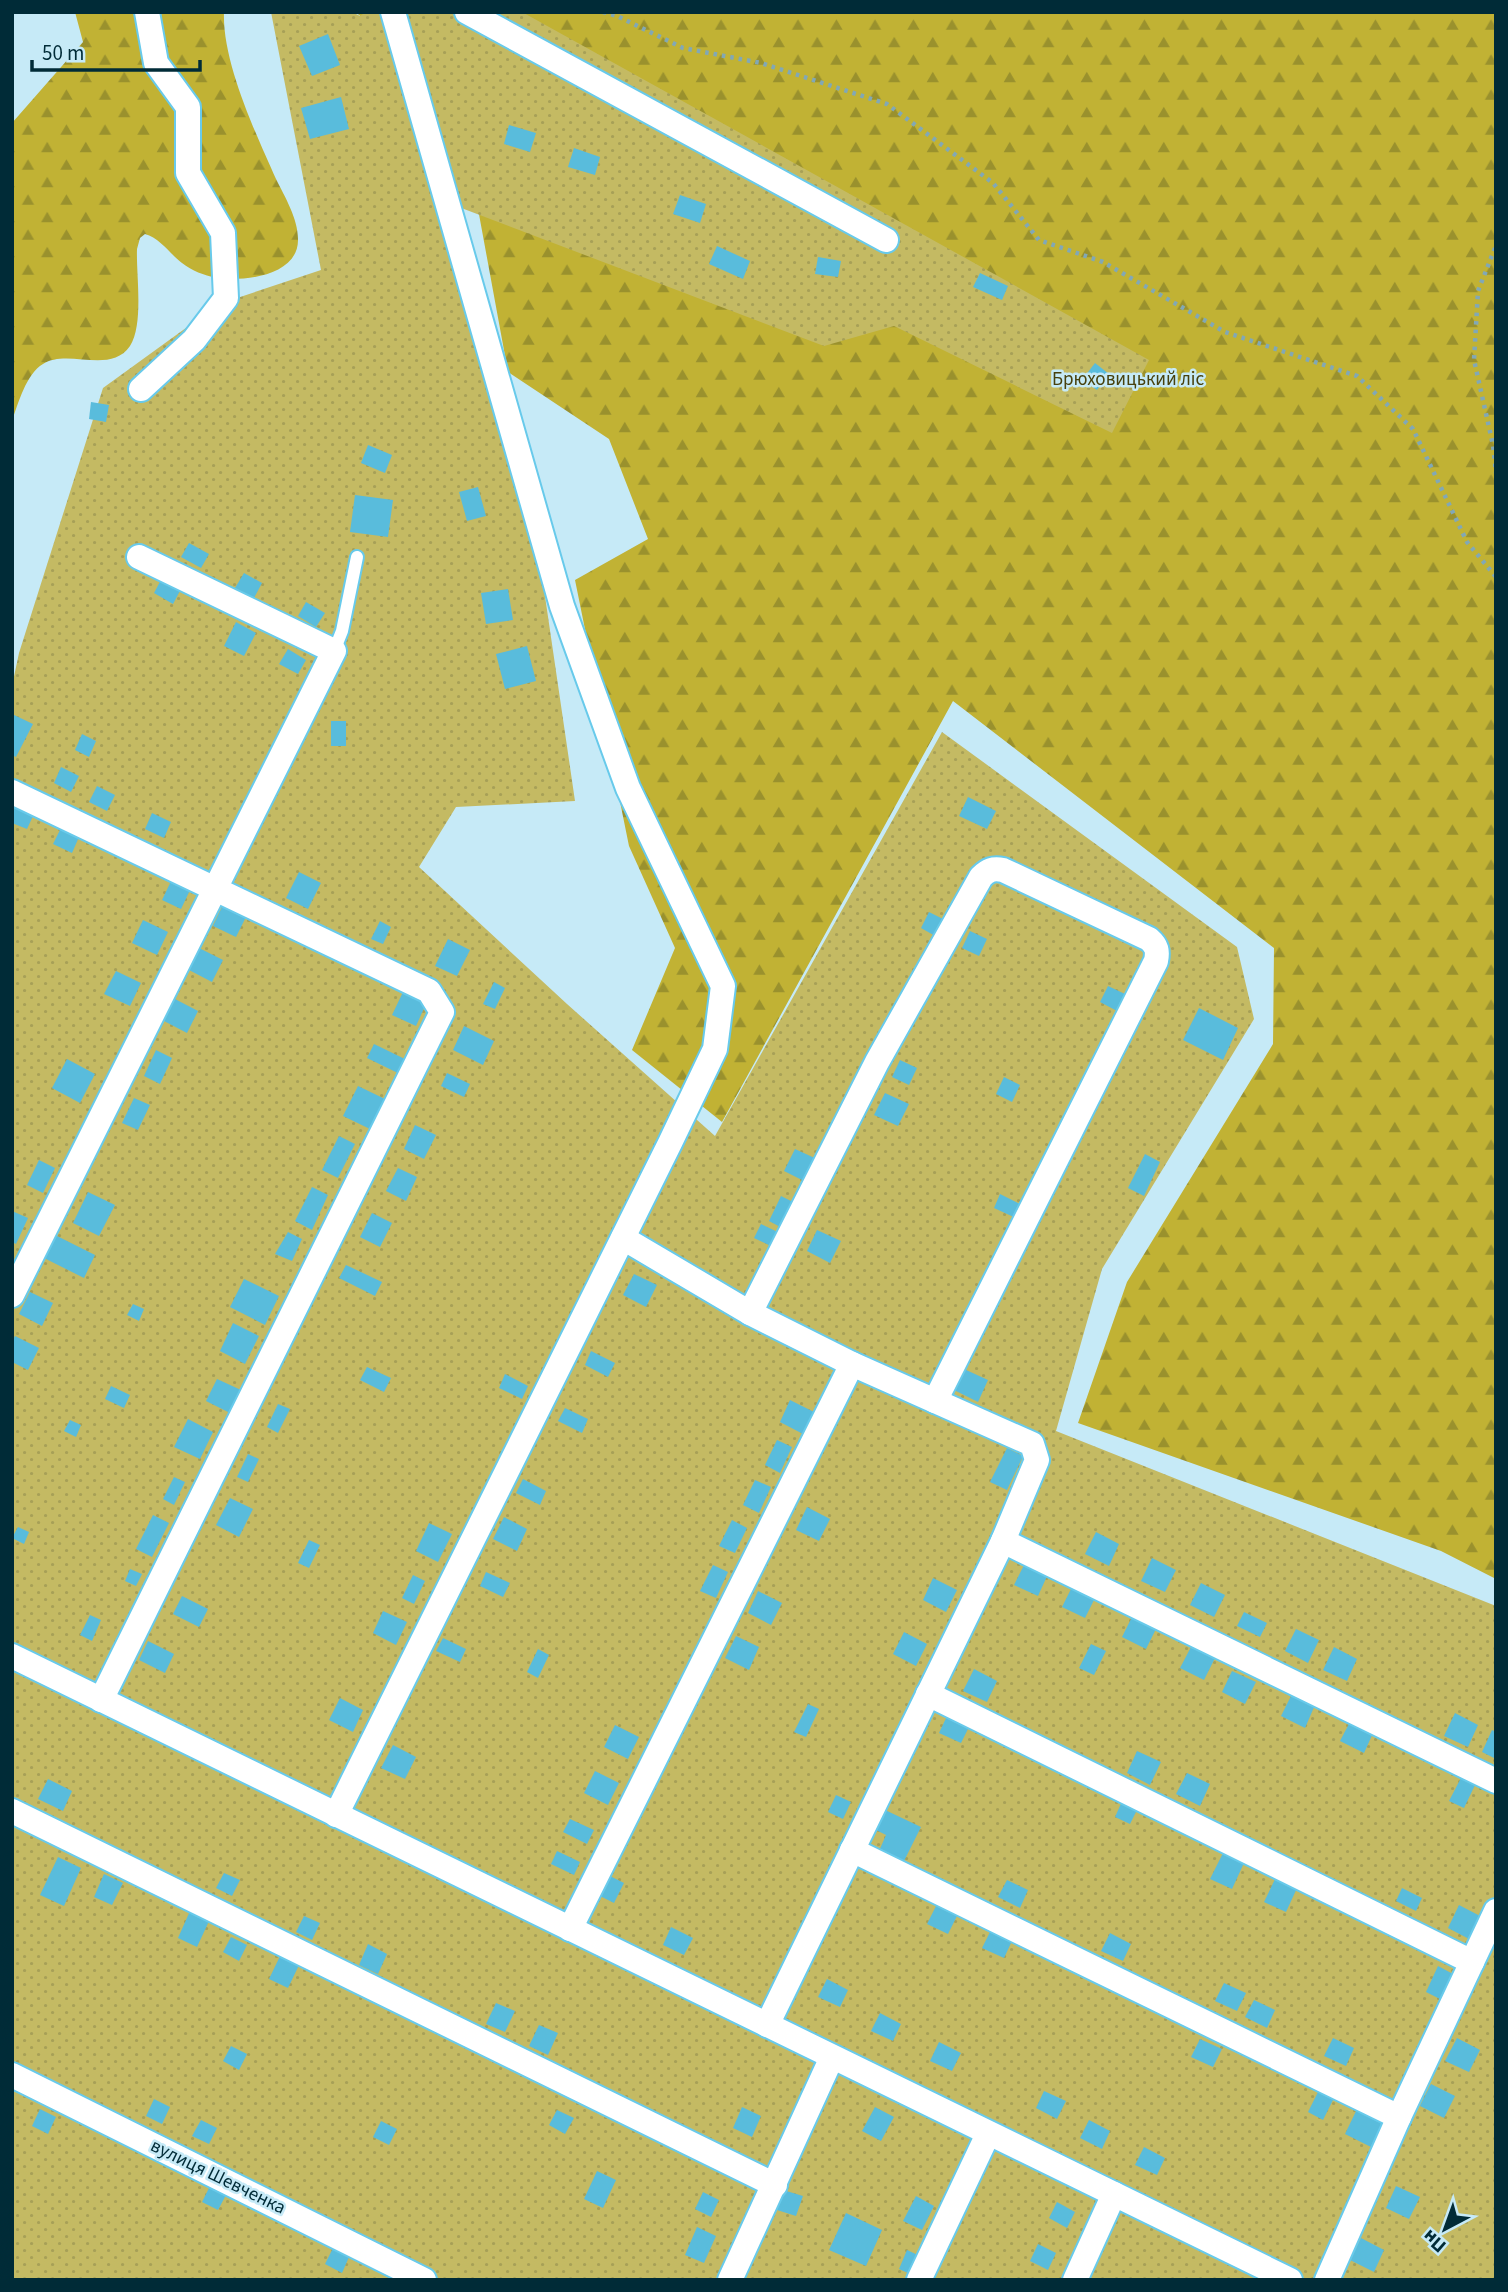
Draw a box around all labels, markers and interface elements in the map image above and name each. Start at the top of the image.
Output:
scale bar [32,28,200,72]
text: 50 m [42,38,84,68]
park label: Брюховицький ліс [1052,366,1204,393]
street label: вулиця Шевченка [146,2133,290,2221]
north arrow [1410,2194,1480,2264]
text: Пн [1417,2223,1453,2259]

